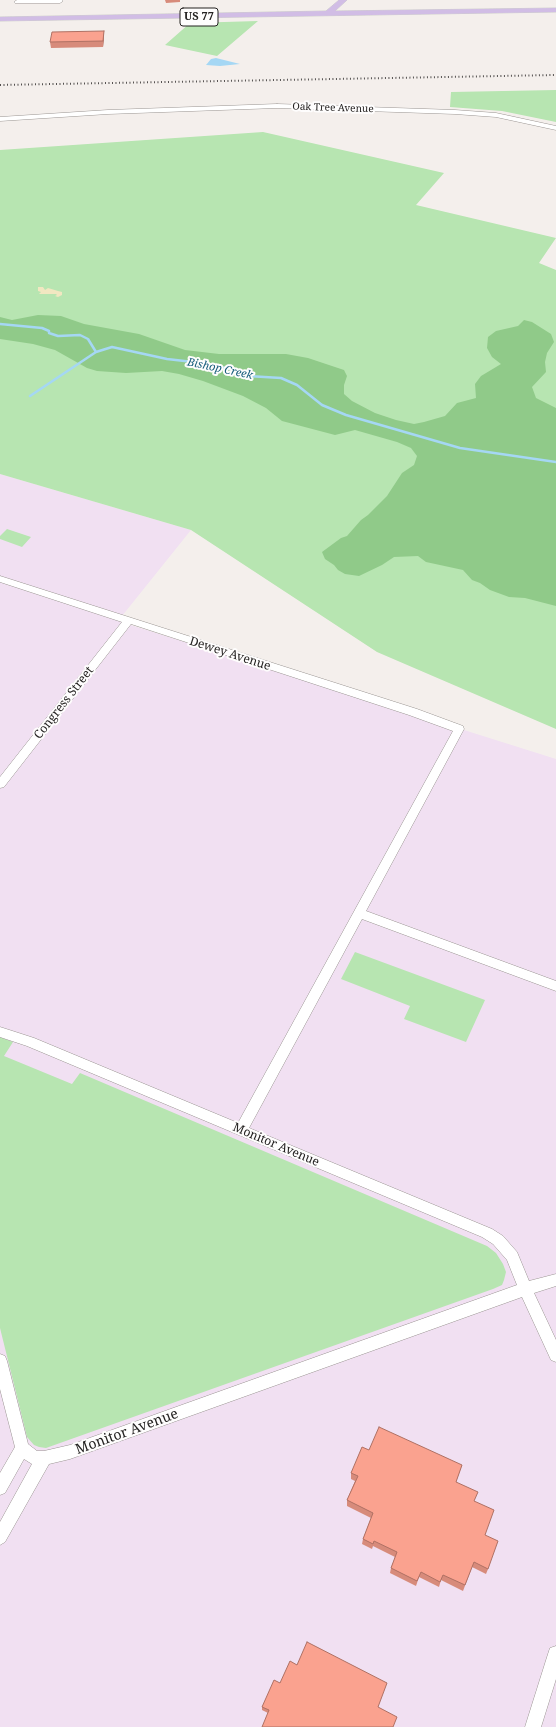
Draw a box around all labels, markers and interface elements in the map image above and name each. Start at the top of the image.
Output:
road number: US 77 [180,8,218,26]
street label: Oak Tree Avenue [292,101,374,115]
water label: Bishop Creek [186,356,254,382]
street label: Dewey Avenue [187,634,273,674]
street label: Congress Street [31,664,97,742]
street label: Monitor Avenue [231,1120,321,1170]
street label: Monitor Avenue [73,1406,181,1458]

